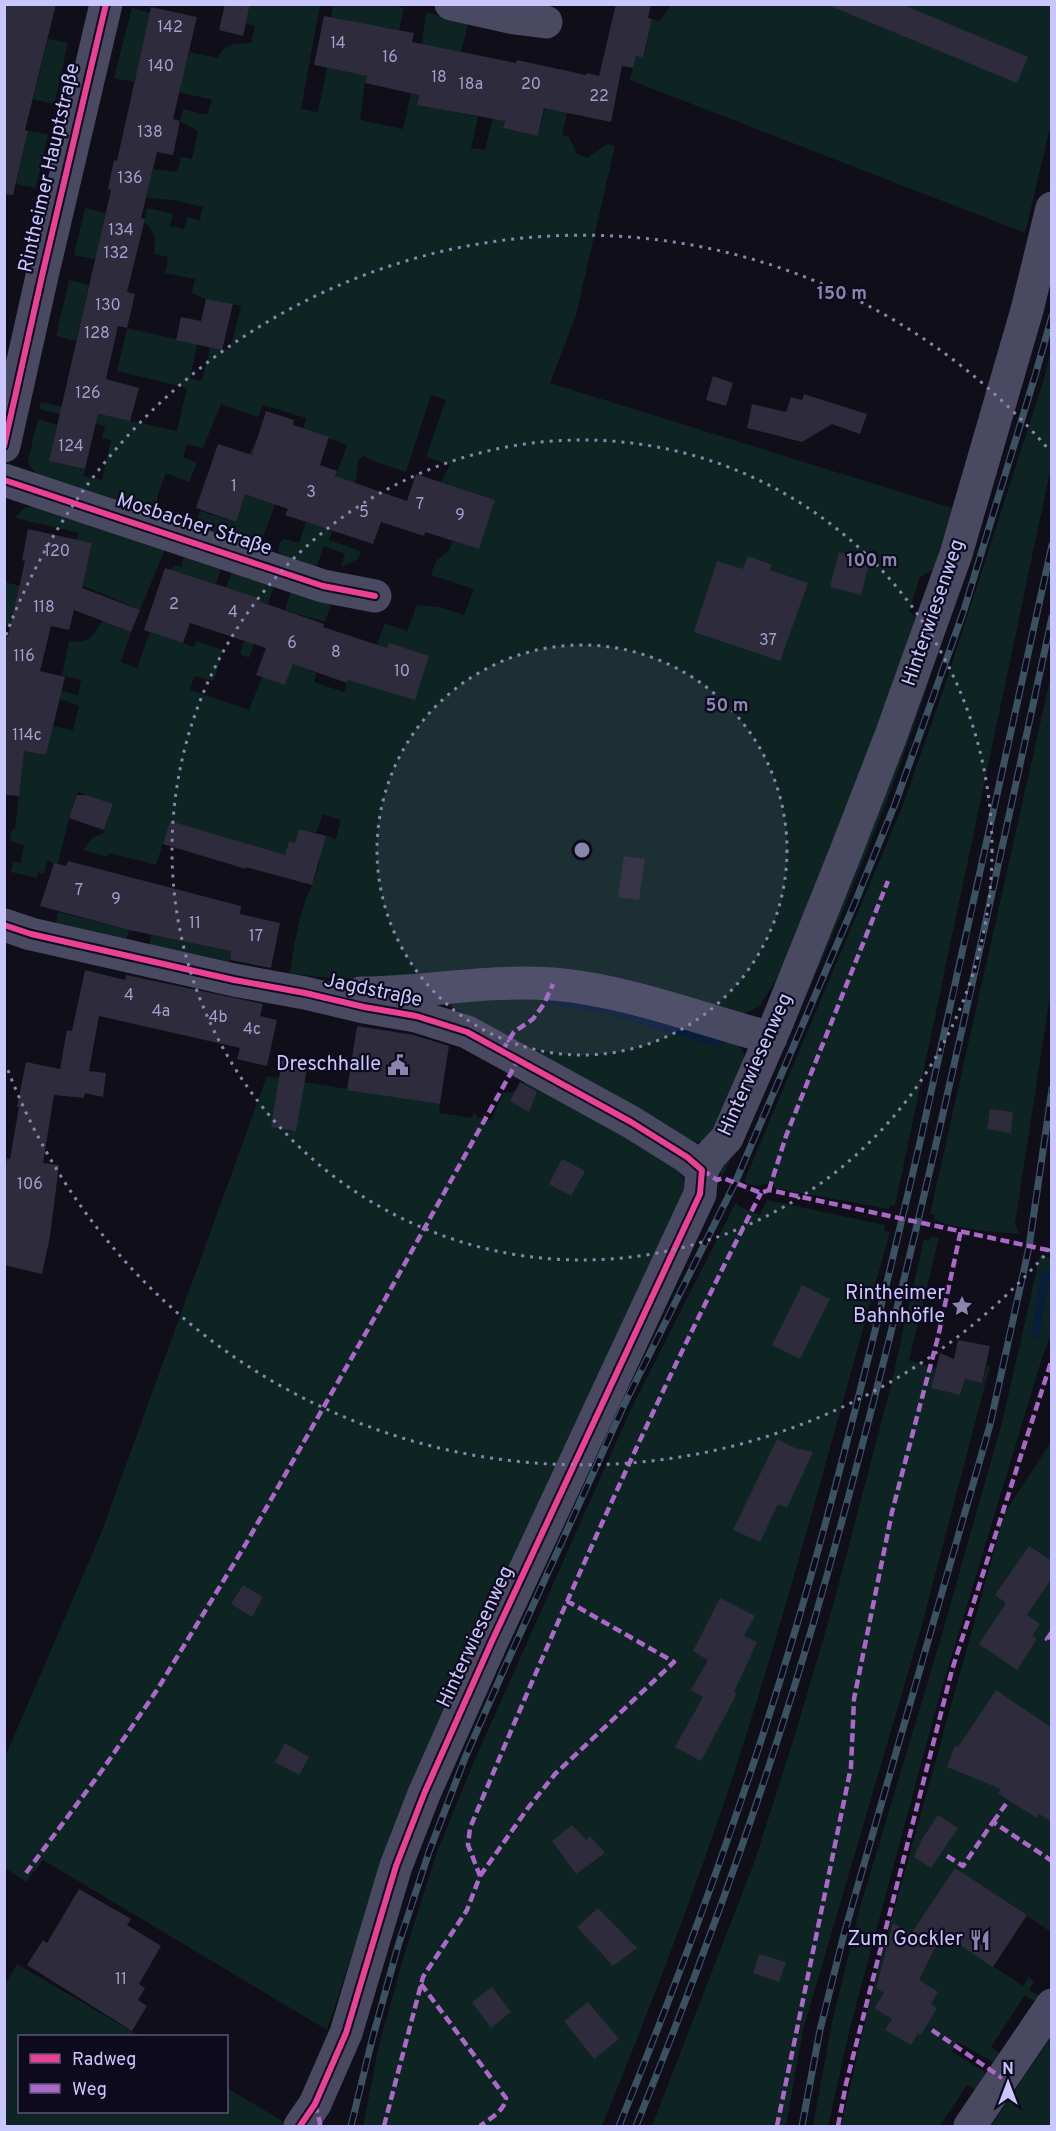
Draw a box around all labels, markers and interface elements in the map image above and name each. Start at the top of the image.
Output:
house number: 142 [157,18,183,38]
house number: 14 [330,34,346,54]
house number: 16 [382,48,398,68]
house number: 140 [148,57,174,77]
street label: Rintheimer Hauptstraße [13,61,87,275]
house number: 18 [431,68,447,88]
house number: 18a [459,75,483,95]
house number: 20 [521,75,541,95]
house number: 22 [589,87,609,107]
house number: 138 [137,123,163,143]
house number: 136 [117,169,143,189]
house number: 134 [108,221,134,241]
house number: 132 [103,244,129,264]
text: 150 m [817,283,867,306]
house number: 130 [95,296,121,316]
house number: 128 [84,324,110,344]
house number: 126 [75,384,101,404]
house number: 124 [58,437,84,457]
house number: 1 [231,477,237,497]
house number: 3 [306,483,316,503]
street label: Mosbacher Straße [113,488,275,562]
house number: 7 [416,495,424,515]
house number: 5 [359,503,369,523]
house number: 9 [455,506,465,526]
street label: Hinterwiesenweg [897,536,971,690]
house number: 120 [44,542,70,562]
text: 100 m [846,550,898,573]
house number: 2 [169,595,179,615]
house number: 118 [33,598,55,618]
house number: 4 [228,603,238,623]
house number: 37 [759,631,777,651]
house number: 6 [287,634,297,654]
house number: 8 [331,643,341,663]
house number: 116 [13,647,35,667]
house number: 10 [394,662,410,682]
text: 50 m [705,695,749,718]
house number: 114c [12,726,42,746]
centre of rings [572,840,592,860]
house number: 7 [75,881,83,901]
house number: 9 [111,890,121,910]
house number: 11 [189,914,201,934]
house number: 17 [249,927,263,947]
street label: Jagdstraße [321,968,425,1014]
house number: 4 [124,986,134,1006]
street label: Hinterwiesenweg [713,989,799,1141]
house number: 4a [152,1002,170,1022]
house number: 4b [209,1008,227,1028]
house number: 4c [243,1020,261,1040]
place label: Dreschhalle [276,1052,381,1078]
public building icon: Dreschhalle [386,1053,410,1077]
house number: 106 [17,1175,43,1195]
place label: Rintheimer Bahnhöfle [845,1281,945,1330]
place icon: Rintheimer Bahnhöfle [950,1294,974,1318]
street label: Hinterwiesenweg [432,1562,520,1712]
place label: Zum Gockler [847,1927,963,1953]
restaurant icon: Zum Gockler [968,1928,992,1952]
house number: 11 [115,1970,127,1990]
legend [18,2035,228,2113]
text: Radweg [72,2049,136,2072]
north arrow [978,2053,1038,2113]
text: N [1002,2060,1014,2080]
text: Weg [72,2079,107,2102]

